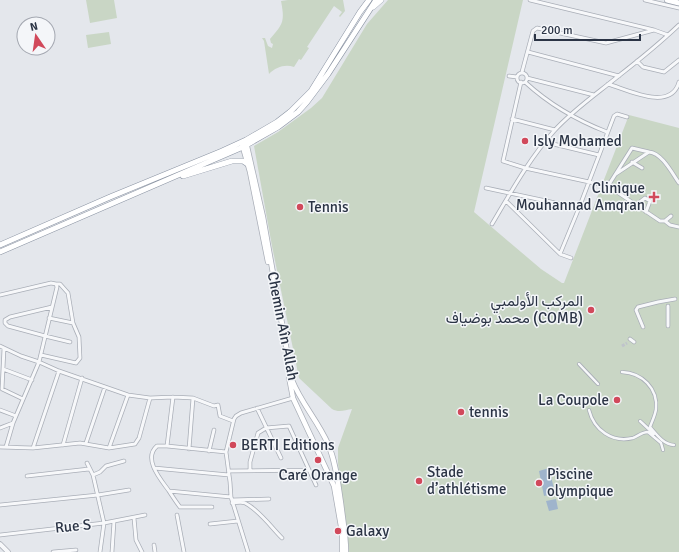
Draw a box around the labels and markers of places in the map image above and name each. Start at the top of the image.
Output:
place label: Isly Mohamed [533,132,622,150]
marker: Isly Mohamed [520,136,530,146]
place label: Clinique Mouhannad Amqran [516,179,645,214]
marker: Clinique Mouhannad Amqran [648,191,660,203]
place label: Tennis [308,198,349,216]
marker: Tennis [295,202,305,212]
place label: المركب الأولمبي محمد بوضياف (COMB) [446,292,583,327]
marker: المركب الأولمبي محمد بوضياف (COMB) [586,305,596,315]
place label: La Coupole [538,391,609,409]
marker: La Coupole [612,395,622,405]
place label: tennis [469,403,509,421]
marker: tennis [456,407,466,417]
place label: BERTI Editions [241,436,335,454]
marker: BERTI Editions [228,440,238,450]
marker: Caré Orange [313,455,323,465]
place label: Stade d’athlétisme [427,463,506,498]
place label: Piscine olympique [547,465,614,500]
place label: Caré Orange [278,466,358,484]
marker: Stade d’athlétisme [414,476,424,486]
marker: Piscine olympique [534,478,544,488]
place label: Galaxy [346,522,389,540]
marker: Galaxy [333,526,343,536]

